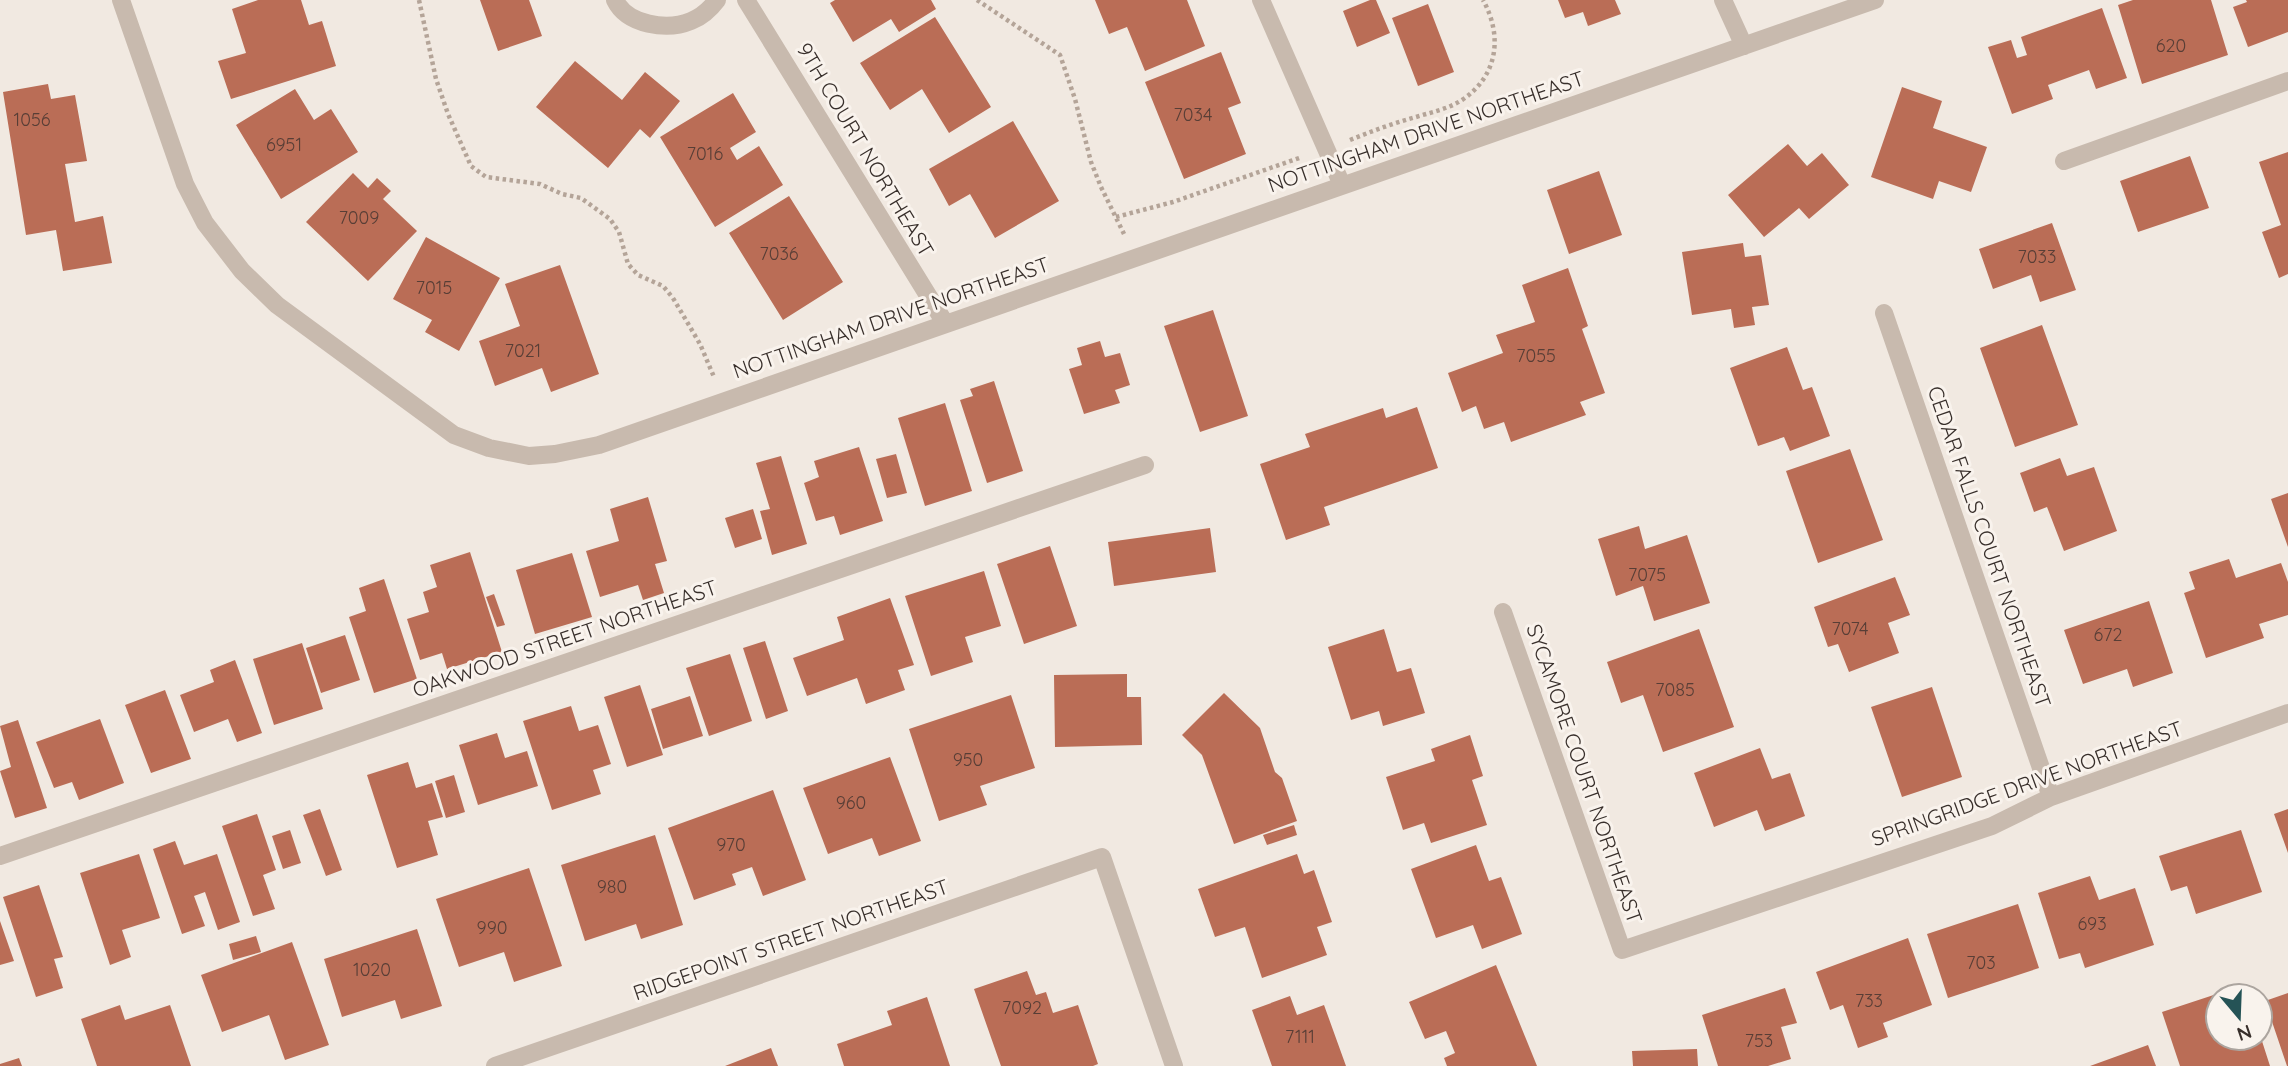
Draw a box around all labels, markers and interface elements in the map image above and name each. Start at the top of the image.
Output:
house number: 620 [2156,34,2186,57]
street label: 9TH COURT NORTHEAST [792,38,940,261]
street label: NOTTINGHAM DRIVE NORTHEAST [1264,65,1587,198]
house number: 7034 [1174,103,1212,126]
house number: 1056 [14,108,51,131]
house number: 6951 [266,133,302,156]
house number: 7016 [687,142,723,165]
house number: 7009 [339,206,379,229]
house number: 7036 [759,242,799,265]
house number: 7033 [2018,245,2056,268]
street label: NOTTINGHAM DRIVE NORTHEAST [729,251,1052,384]
house number: 7015 [416,276,452,299]
house number: 7021 [505,339,541,362]
house number: 7055 [1516,344,1556,367]
street label: CEDAR FALLS COURT NORTHEAST [1923,382,2057,711]
house number: 7075 [1628,563,1666,586]
street label: OAKWOOD STREET NORTHEAST [409,574,720,703]
house number: 7074 [1832,617,1868,640]
street label: SYCAMORE COURT NORTHEAST [1521,621,1649,927]
house number: 672 [2094,623,2122,646]
house number: 7085 [1655,678,1695,701]
street label: SPRINGRIDGE DRIVE NORTHEAST [1868,715,2186,852]
house number: 950 [953,748,983,771]
house number: 960 [836,791,866,814]
house number: 970 [716,833,746,856]
street label: RIDGEPOINT STREET NORTHEAST [629,873,952,1005]
house number: 980 [597,875,627,898]
house number: 693 [2077,912,2107,935]
house number: 990 [477,916,507,939]
house number: 703 [1966,951,1996,974]
house number: 1020 [353,958,391,981]
north arrow [2204,982,2274,1052]
house number: 733 [1855,989,1883,1012]
house number: 7092 [1002,996,1042,1019]
text: N [2234,1019,2255,1047]
house number: 7111 [1285,1025,1315,1048]
house number: 753 [1745,1029,1773,1052]

